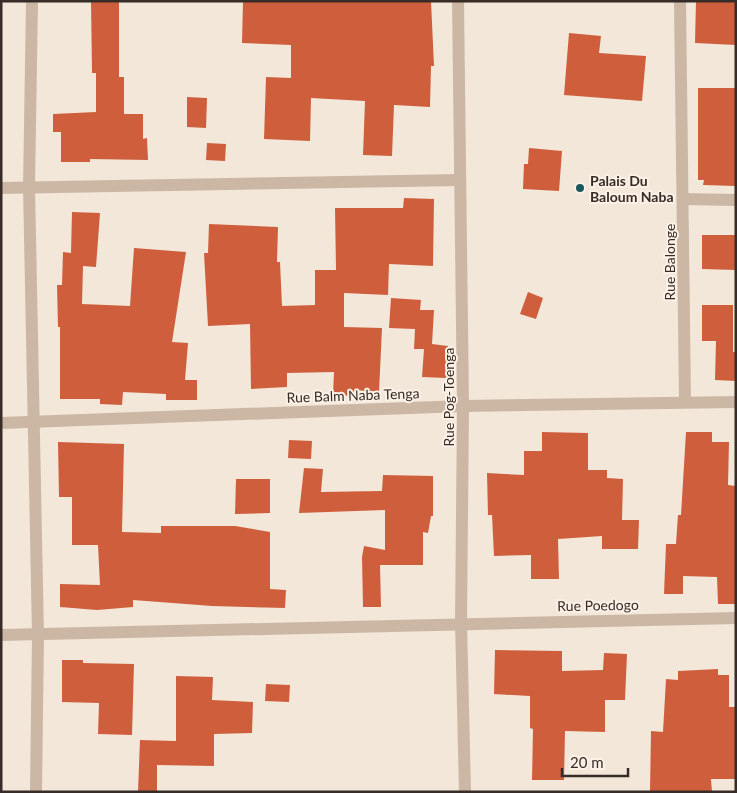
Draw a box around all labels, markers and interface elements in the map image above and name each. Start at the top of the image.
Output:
place label: Palais Du Baloum Naba [590,172,674,205]
marker: Palais Du Baloum Naba [574,182,586,194]
street label: Rue Balonge [661,224,678,300]
street label: Rue Pog-Toenga [440,348,457,446]
street label: Rue Balm Naba Tenga [286,384,420,406]
street label: Rue Poedogo [557,596,639,614]
scale bar [562,746,628,778]
text: 20 m [570,753,604,771]

